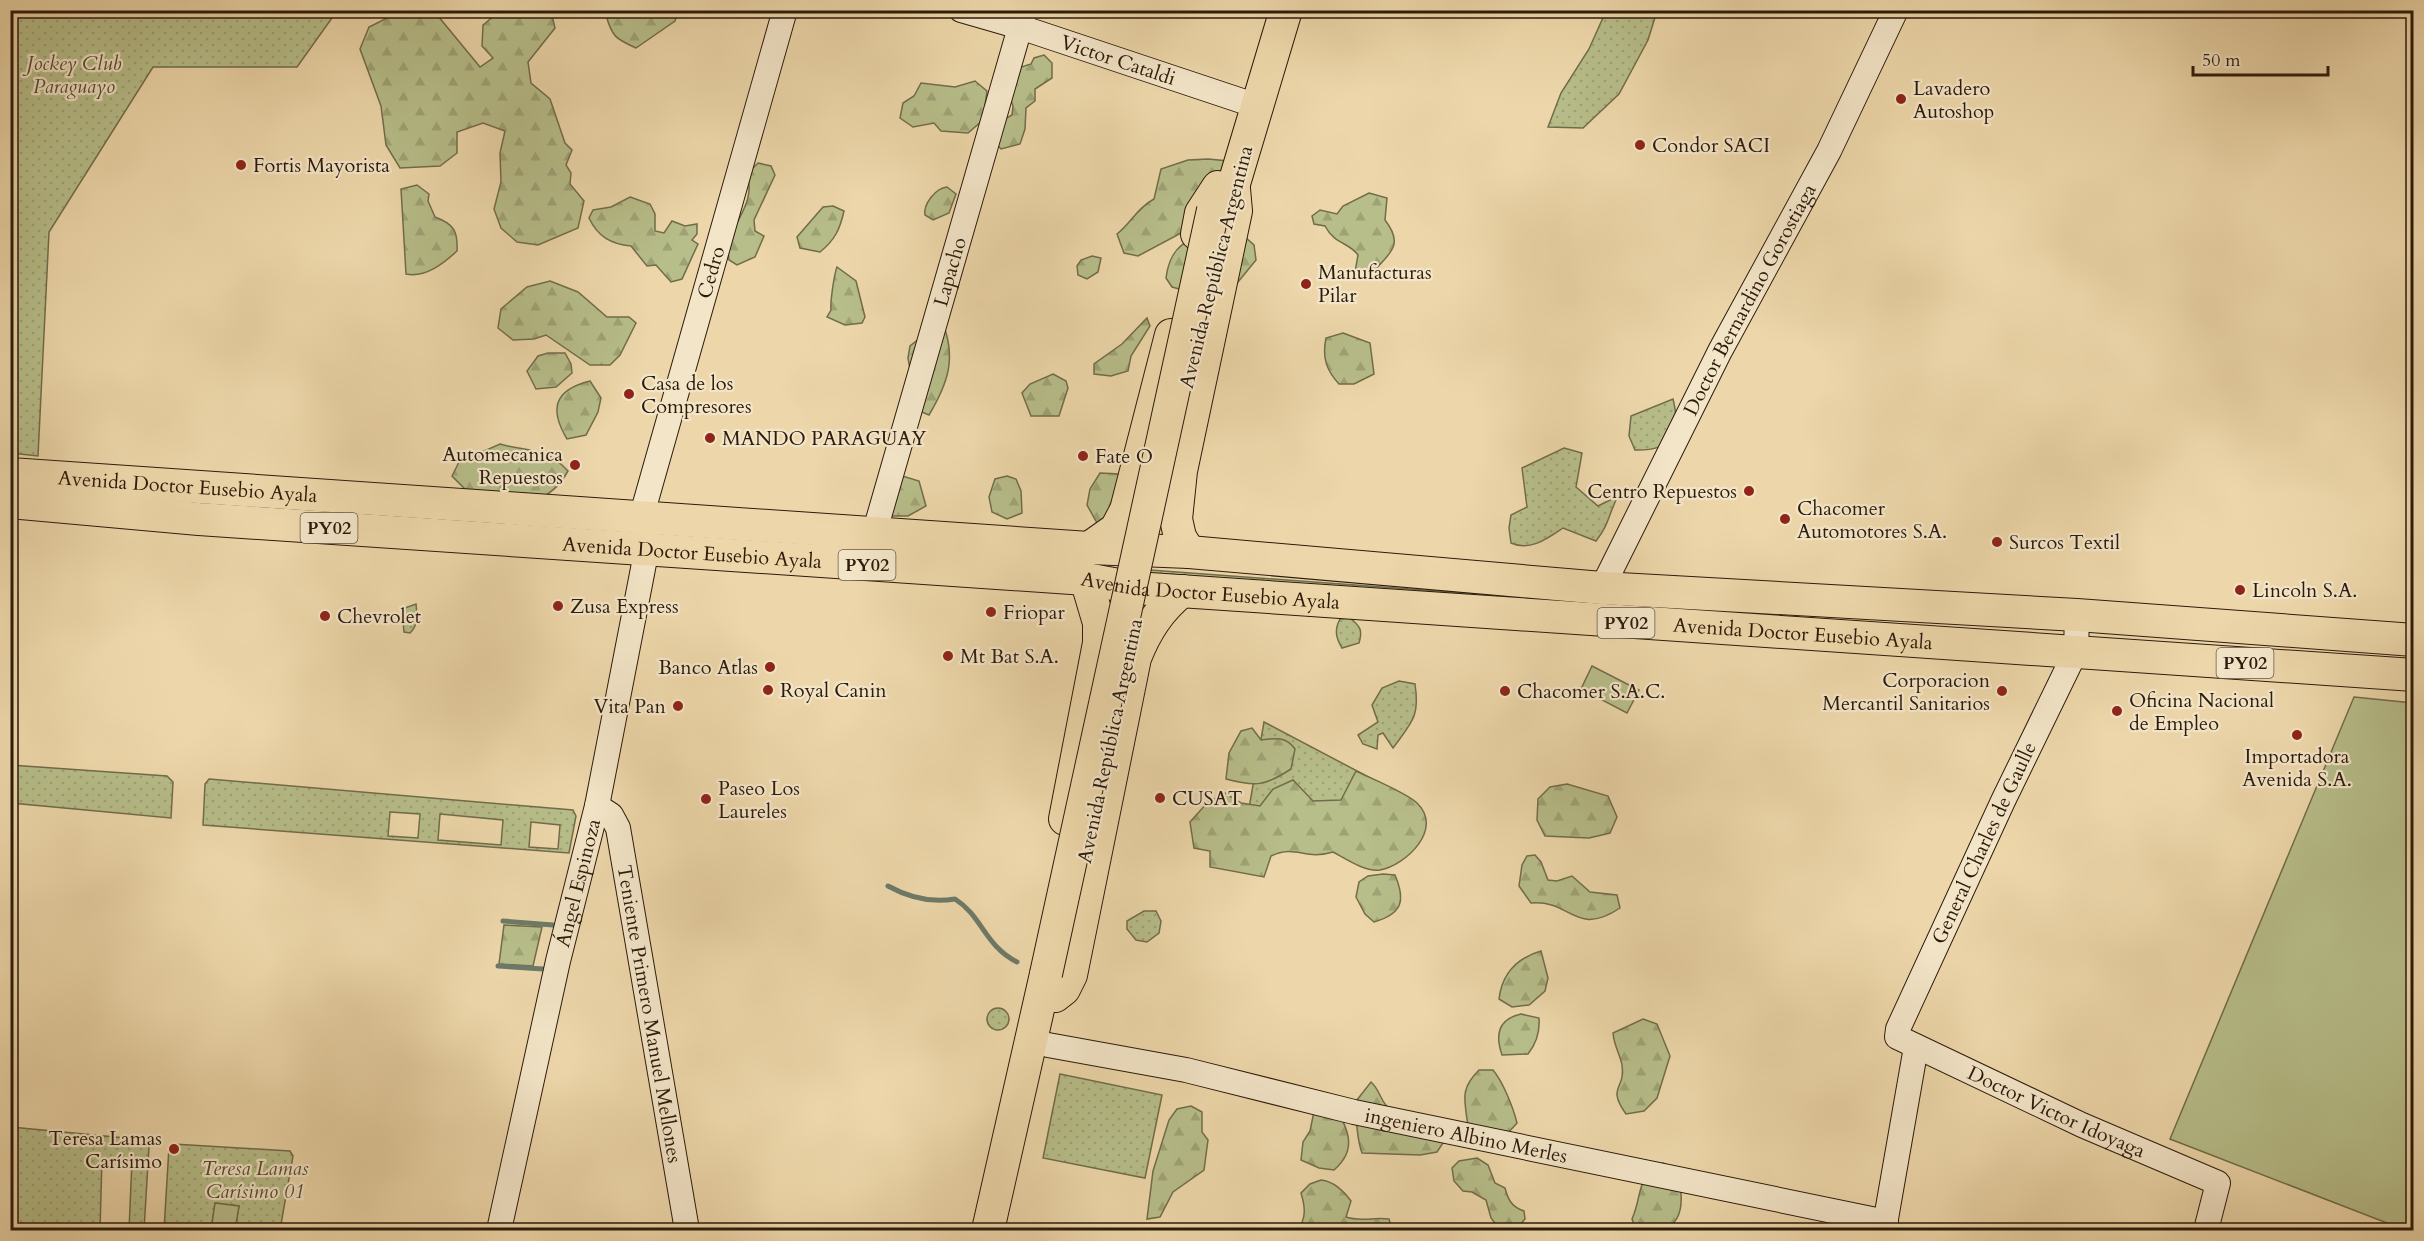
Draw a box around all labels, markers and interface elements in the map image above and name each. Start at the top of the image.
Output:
street label: Victor Cataldi [1057,28,1180,92]
scale bar [2193,39,2328,77]
text: 50 m [2202,48,2241,73]
park label: Jockey Club Paraguayo [22,50,122,100]
place label: Lavadero Autoshop [1913,75,1994,125]
marker: Lavadero Autoshop [1894,92,1908,106]
place label: Condor SACI [1652,132,1770,159]
marker: Condor SACI [1633,138,1647,152]
street label: Avenida República Argentina [1173,142,1259,391]
place label: Fortis Mayorista [253,152,390,179]
marker: Fortis Mayorista [234,158,248,172]
street label: Doctor Bernardino Gorostiaga [1677,178,1822,420]
street label: Lapacho [927,234,972,310]
street label: Cedro [690,243,731,302]
place label: Manufacturas Pilar [1318,259,1432,309]
marker: Manufacturas Pilar [1299,277,1313,291]
place label: Casa de los Compresores [641,370,752,420]
marker: Casa de los Compresores [622,387,636,401]
place label: MANDO PARAGUAY [722,425,927,452]
marker: MANDO PARAGUAY [703,431,717,445]
place label: Automecanica Repuestos [442,441,563,491]
place label: Fate O [1095,443,1153,470]
marker: Fate O [1076,449,1090,463]
marker: Automecanica Repuestos [568,458,582,472]
street label: Avenida Doctor Eusebio Ayala [57,464,319,509]
place label: Centro Repuestos [1587,478,1737,505]
marker: Centro Repuestos [1742,484,1756,498]
place label: Chacomer Automotores S.A. [1797,495,1947,545]
marker: Chacomer Automotores S.A. [1778,512,1792,526]
road number: PY02 [300,513,358,543]
place label: Surcos Textil [2009,529,2120,556]
street label: Avenida Doctor Eusebio Ayala [561,530,823,575]
marker: Surcos Textil [1990,535,2004,549]
road number: PY02 [838,550,896,580]
street label: Avenida Doctor Eusebio Ayala [1079,565,1341,615]
place label: Lincoln S.A. [2252,577,2357,604]
marker: Lincoln S.A. [2233,583,2247,597]
place label: Zusa Express [570,593,679,620]
marker: Zusa Express [551,599,565,613]
place label: Friopar [1003,599,1065,626]
place label: Chevrolet [337,603,422,630]
marker: Friopar [984,605,998,619]
road number: PY02 [1598,608,1654,638]
marker: Chevrolet [318,609,332,623]
street label: Avenida Doctor Eusebio Ayala [1672,611,1934,656]
street label: Avenida República Argentina [1071,616,1149,866]
place label: Mt Bat S.A. [960,643,1059,670]
road number: PY02 [2216,648,2274,678]
marker: Mt Bat S.A. [941,649,955,663]
place label: Banco Atlas [658,654,758,681]
marker: Banco Atlas [763,660,777,674]
place label: Corporacion Mercantil Sanitarios [1822,667,1991,717]
place label: Royal Canin [780,677,887,704]
place label: Chacomer S.A.C. [1517,678,1665,705]
marker: Royal Canin [761,683,775,697]
marker: Chacomer S.A.C. [1498,684,1512,698]
marker: Corporacion Mercantil Sanitarios [1995,684,2009,698]
place label: Oficina Nacional de Empleo [2129,687,2274,737]
place label: Vita Pan [594,693,667,720]
marker: Vita Pan [671,699,685,713]
marker: Oficina Nacional de Empleo [2110,704,2124,718]
marker: Importadora Avenida S.A. [2290,728,2304,742]
street label: General Charles de Gaulle [1925,738,2043,948]
place label: Importadora Avenida S.A. [2242,743,2352,793]
place label: Paseo Los Laureles [718,775,800,825]
place label: CUSAT [1172,785,1243,812]
marker: CUSAT [1153,791,1167,805]
marker: Paseo Los Laureles [699,792,713,806]
street label: Ángel Espinoza [549,815,607,950]
street label: Teniente Primero Manuel Mellones [611,863,689,1165]
street label: Doctor Victor Idoyaga [1963,1059,2150,1164]
street label: ingeniero Albino Merles [1362,1101,1570,1169]
place label: Teresa Lamas Carísimo [48,1125,162,1175]
marker: Teresa Lamas Carísimo [167,1142,181,1156]
park label: Teresa Lamas Carísimo 01 [201,1155,309,1205]

